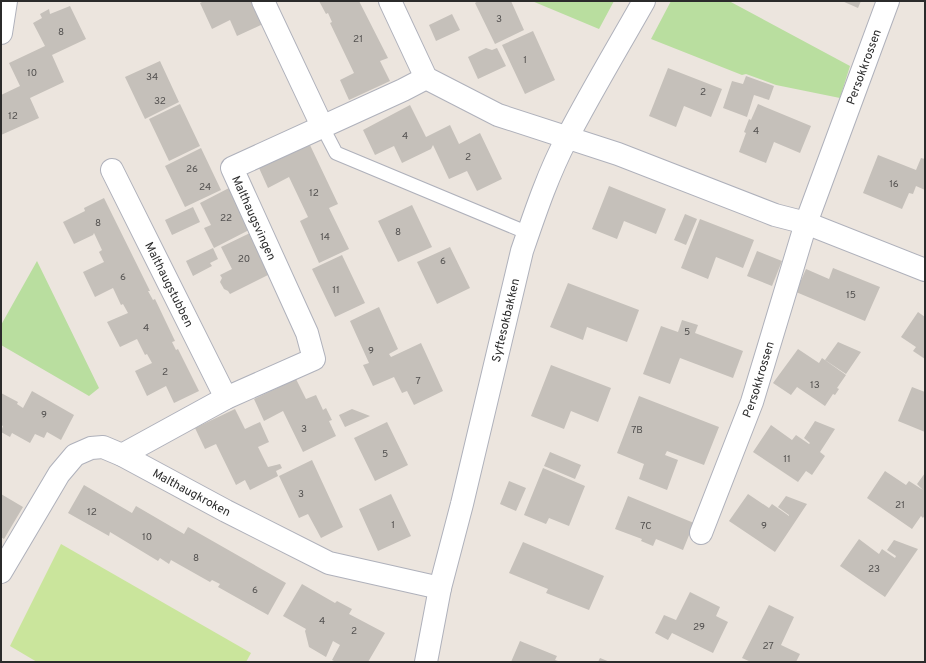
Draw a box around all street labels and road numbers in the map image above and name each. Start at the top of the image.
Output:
street label: Persokkrossen [843,27,886,107]
street label: Malthaugsvingen [227,173,279,263]
street label: Malthaugstubben [140,240,196,330]
street label: Syftesokbakken [489,277,524,364]
street label: Persokkrossen [740,340,779,420]
street label: Malthaugkroken [149,466,233,521]

